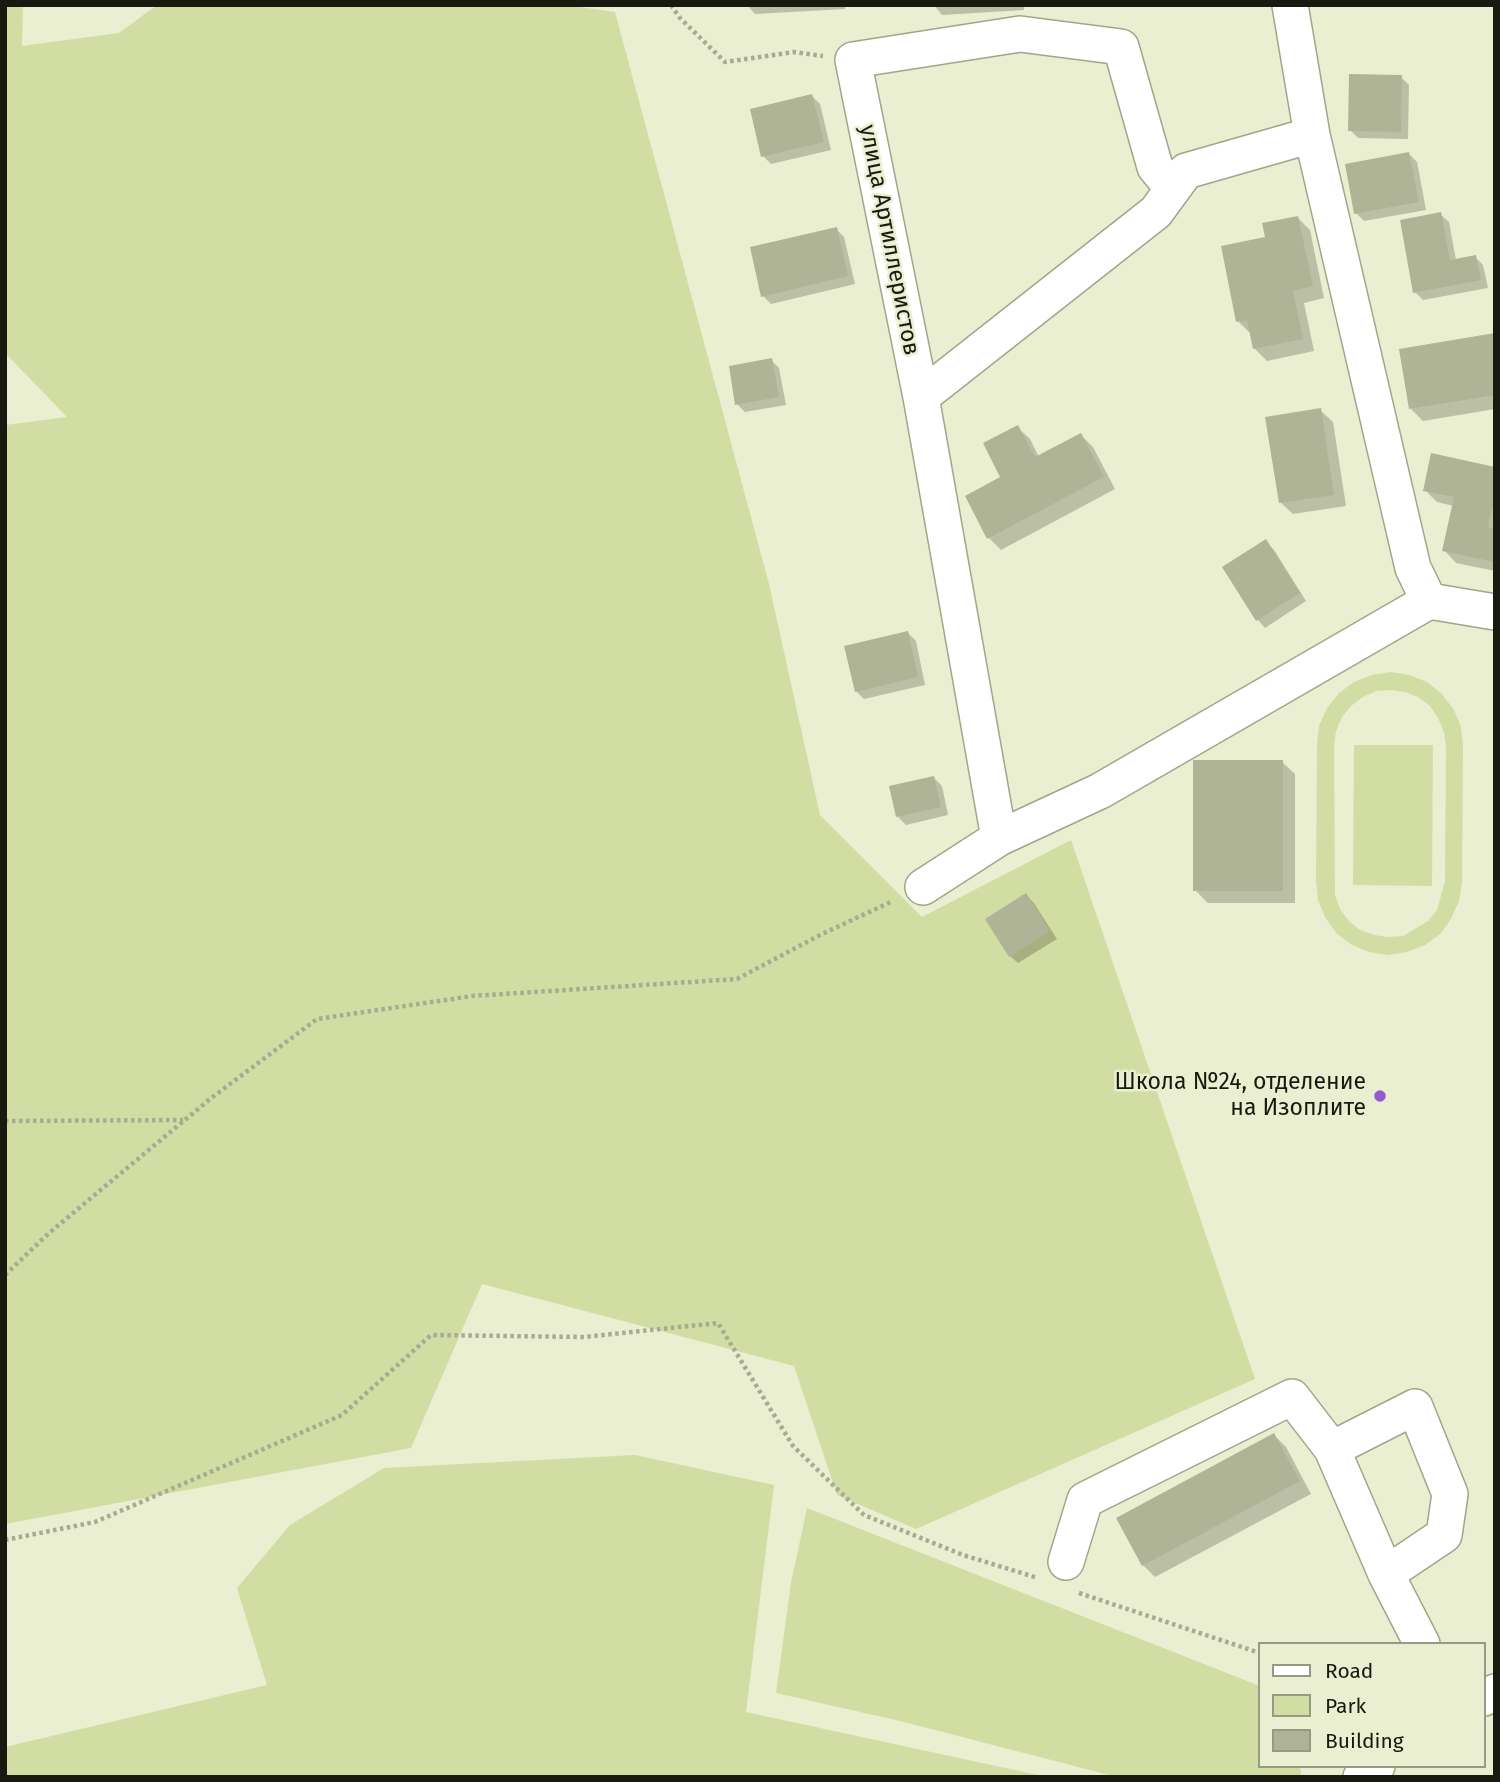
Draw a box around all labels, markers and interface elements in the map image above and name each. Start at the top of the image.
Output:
street label: улица Артиллеристов [853,122,925,358]
place label: Школа №24, отделение на Изоплите [1115,1069,1366,1123]
marker: Школа №24, отделение на Изоплите [1372,1088,1388,1104]
legend [1258,1642,1486,1768]
text: Road [1325,1658,1373,1684]
text: Park [1325,1693,1366,1719]
text: Building [1325,1728,1404,1754]

